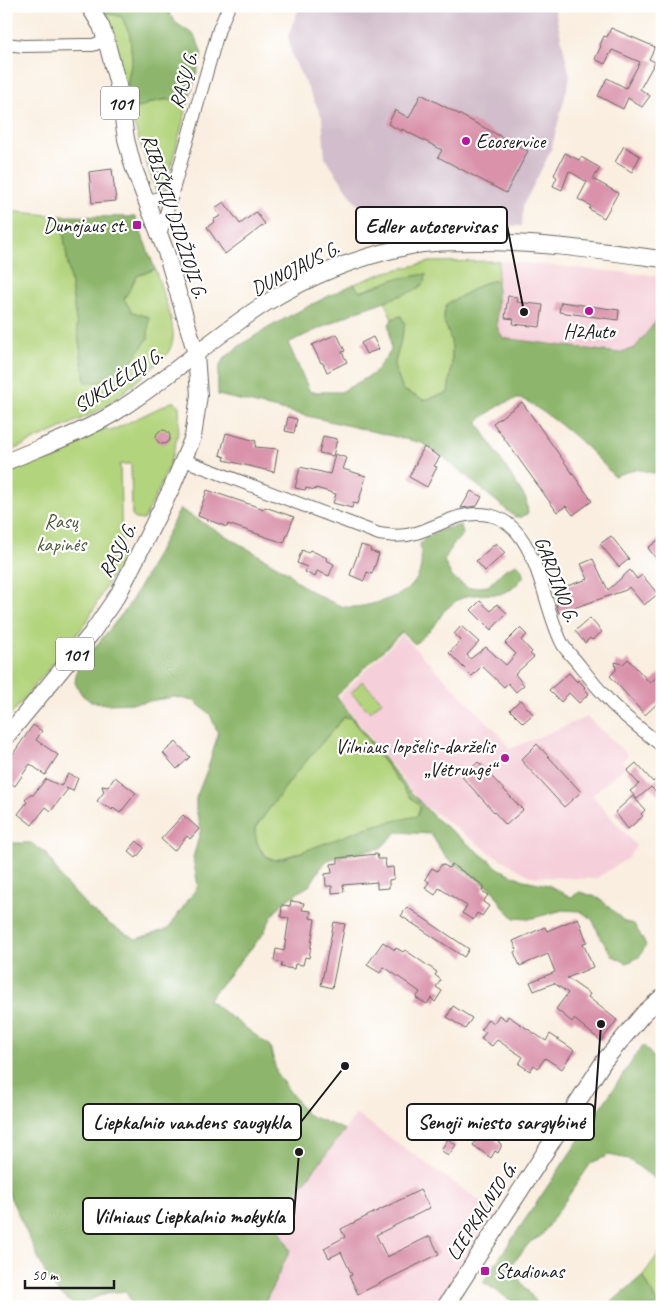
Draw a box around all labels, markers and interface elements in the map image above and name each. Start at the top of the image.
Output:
street label: RASŲ G. [164,49,203,111]
road number: 101 [101,86,139,120]
place label: Ecoservice [476,129,547,154]
street label: RIBIŠKIŲ DIDŽIOJI G. [136,131,213,301]
marker: Ecoservice [460,135,472,147]
callout: Edler autoservisas [356,207,507,243]
place label: Dunojaus st. [43,213,127,238]
text: Edler autoservisas [365,213,499,239]
marker: Dunojaus st. [131,219,143,231]
street label: DUNOJAUS G. [247,236,344,301]
marker: H2Auto [583,305,595,317]
place label: H2Auto [563,319,617,344]
street label: SUKILĖLIŲ G. [69,343,167,418]
park label: Rasų kapinės [36,509,88,557]
street label: RASŲ G. [93,519,142,582]
street label: GARDINO G. [529,533,584,625]
road number: 101 [56,638,94,671]
place label: Vilniaus lopšelis-darželis „Vėtrungė“ [335,734,500,782]
marker: Vilniaus lopšelis-darželis „Vėtrungė“ [499,752,511,764]
callout: Liepkalnio vandens saugykla [83,1104,301,1140]
callout: Senoji miesto sargybinė [407,1104,594,1140]
text: Liepkalnio vandens saugykla [93,1109,292,1135]
text: Senoji miesto sargybinė [418,1109,587,1135]
street label: LIEPKALNIO G. [440,1157,522,1265]
callout: Vilniaus Liepkalnio mokykla [83,1198,294,1234]
text: Vilniaus Liepkalnio mokykla [93,1203,286,1229]
scale bar [25,1258,114,1290]
place label: Stadionas [495,1259,566,1284]
marker: Stadionas [479,1265,491,1277]
text: 50 m [32,1266,59,1285]

